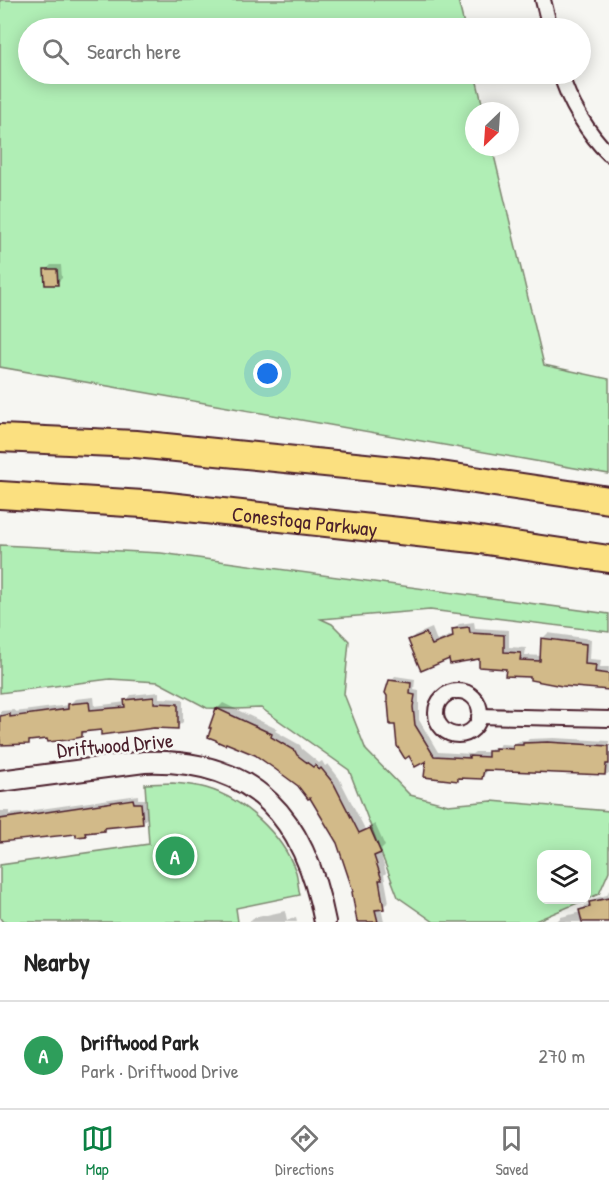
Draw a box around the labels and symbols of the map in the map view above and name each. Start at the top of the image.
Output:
north arrow [465,102,519,156]
your location [253,359,282,388]
street label: Conestoga Parkway [231,499,379,543]
street label: Driftwood Drive [56,725,174,765]
pin: A [156,834,195,878]

